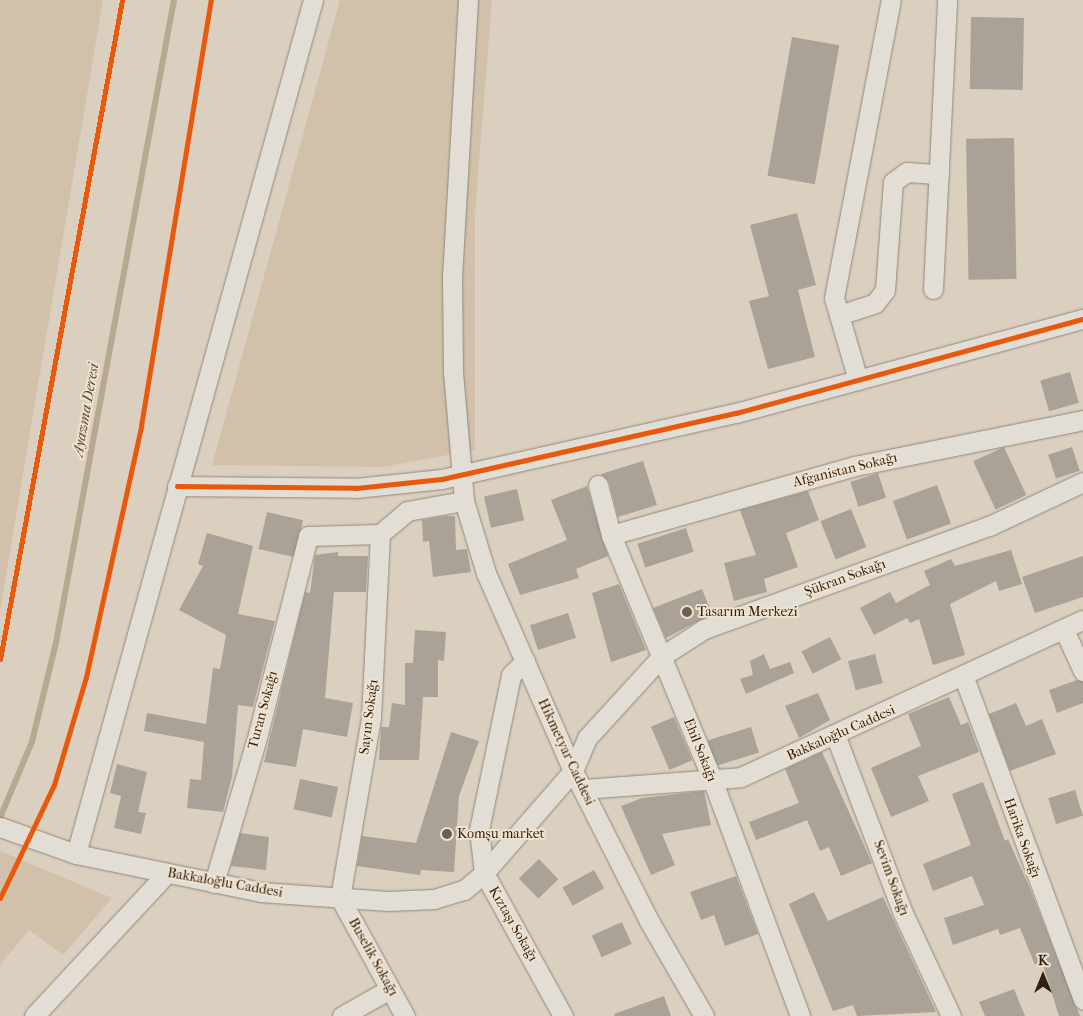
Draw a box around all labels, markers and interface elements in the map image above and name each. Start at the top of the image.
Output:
water label: Ayazma Deresi [69,362,103,458]
street label: Afganistan Sokağı [791,449,899,491]
street label: Şükran Sokağı [802,555,888,601]
place label: Tasarım Merkezi [697,604,798,620]
marker: Tasarım Merkezi [681,606,693,618]
street label: Turan Sokağı [245,669,281,751]
street label: Sayın Sokağı [356,678,382,756]
street label: Hikmetyar Caddesi [534,696,598,808]
street label: Bakkaloğlu Caddesi [784,702,898,764]
street label: Ehil Sokağı [680,716,720,784]
street label: Harika Sokağı [1000,796,1044,880]
place label: Komşu market [457,826,545,842]
marker: Komşu market [441,828,453,840]
street label: Sevim Sokağı [870,838,912,918]
street label: Bakkaloğlu Caddesi [166,865,284,901]
street label: Kıztaşı Sokağı [485,884,541,964]
street label: Buselik Sokağı [345,915,401,999]
north arrow [1018,951,1068,1001]
text: K [1038,952,1048,969]

